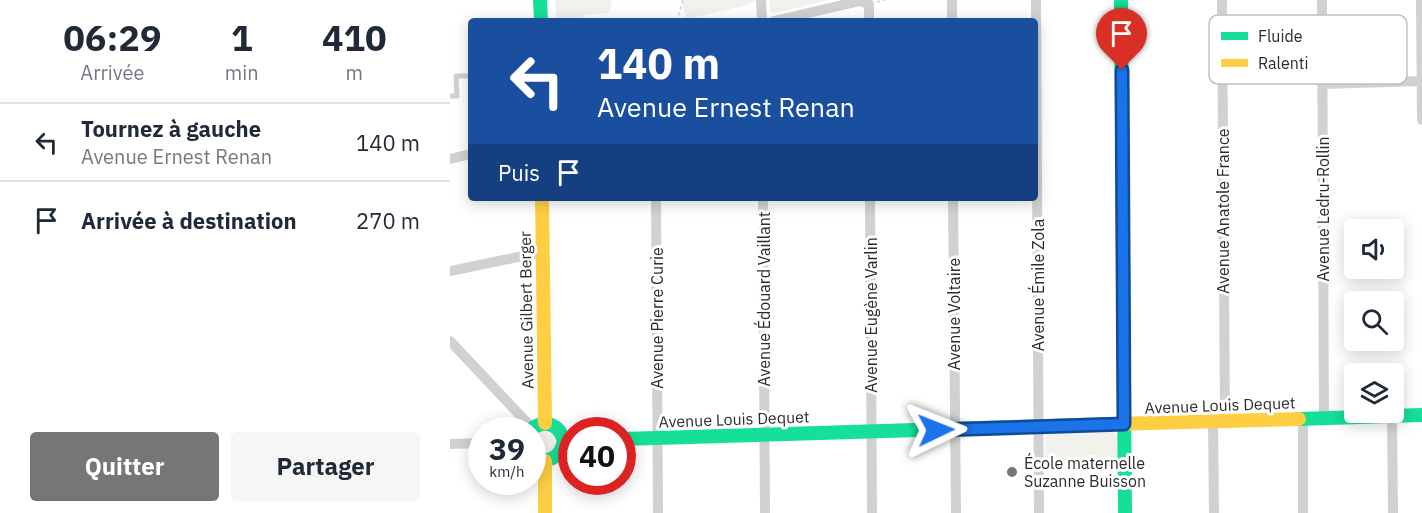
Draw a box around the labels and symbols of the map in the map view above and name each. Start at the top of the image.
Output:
pin [1096,8,1147,70]
legend [1209,15,1407,84]
text: Fluide [1258,26,1303,46]
text: Ralenti [1258,53,1308,73]
street label: Avenue Anatole France [1213,128,1233,294]
street label: Avenue Ledru-Rollin [1313,136,1333,282]
street label: Avenue Édouard Vaillant [753,212,774,386]
street label: Avenue Émile Zola [1027,218,1048,351]
street label: Avenue Gilbert Berger [515,231,537,389]
street label: Avenue Eugène Varlin [861,237,881,393]
street label: Avenue Pierre Curie [647,247,667,389]
street label: Avenue Voltaire [944,258,964,370]
street label: Avenue Louis Dequet [1144,392,1296,418]
position arrow [904,398,968,462]
street label: Avenue Louis Dequet [658,406,810,432]
speed limit sign: 40 [558,417,636,495]
place label: École maternelle Suzanne Buisson [1024,452,1146,491]
marker: École maternelle Suzanne Buisson [1005,465,1019,479]

